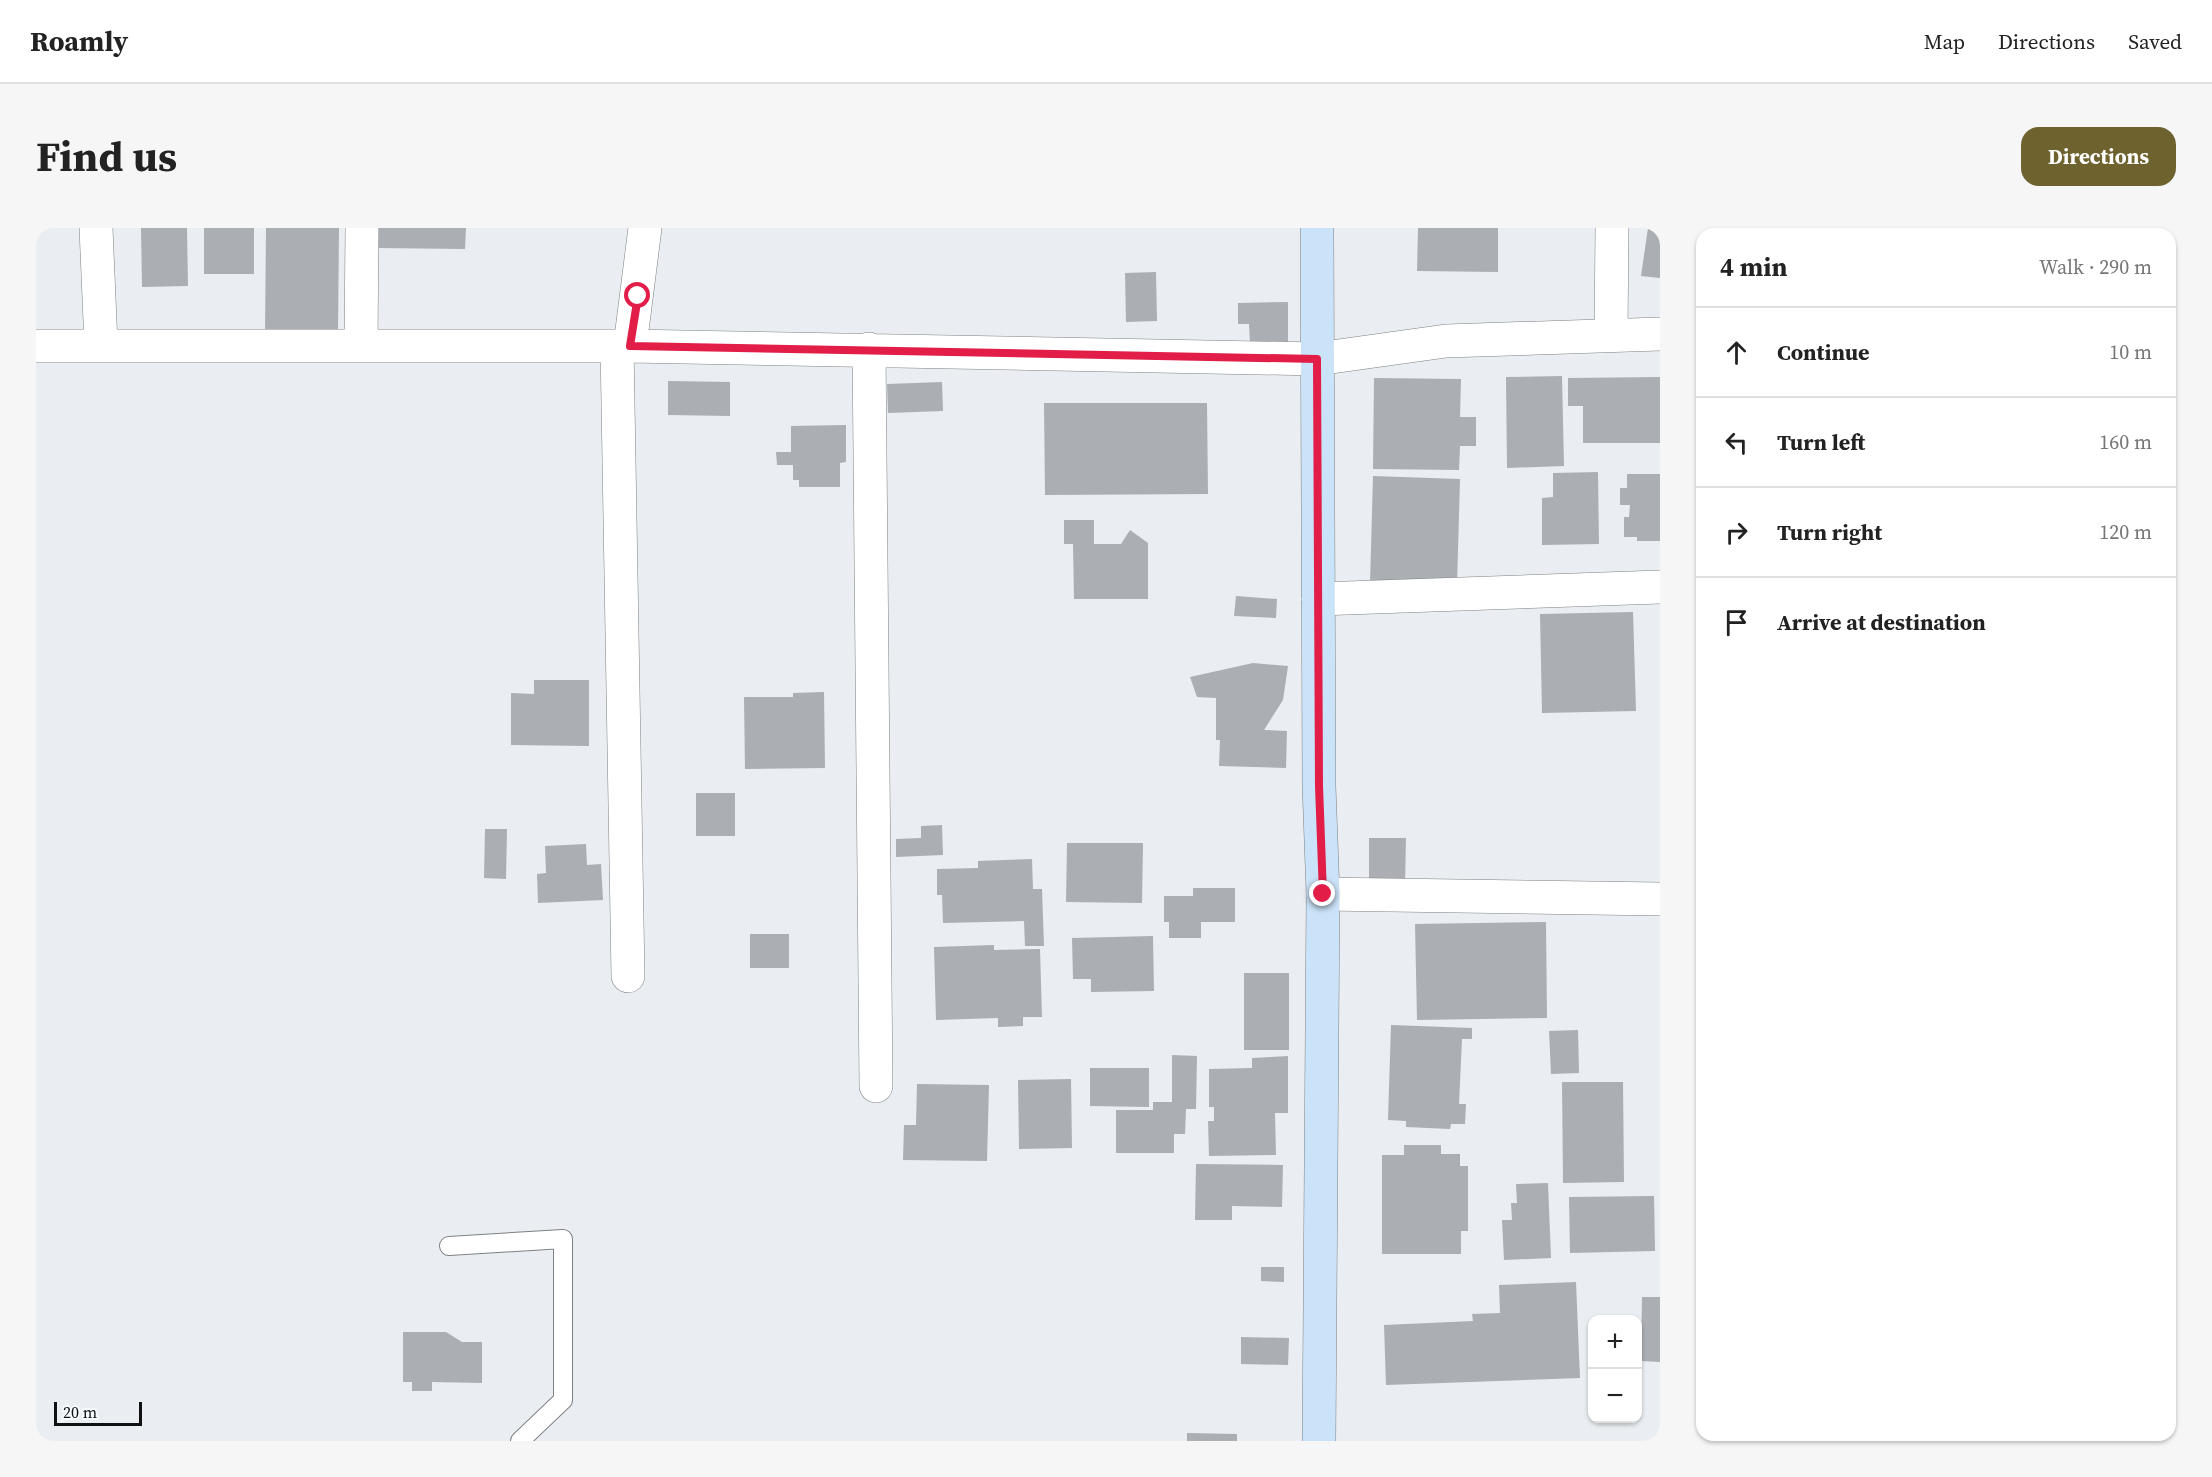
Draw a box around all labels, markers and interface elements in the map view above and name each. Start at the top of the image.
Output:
text: Roamly [30,22,128,60]
text: Map [1924,27,1965,56]
text: Directions [1998,27,2095,56]
text: Saved [2128,27,2182,56]
text: Find us [36,127,177,185]
button: Directions [2021,127,2176,186]
text: 4 min [1720,249,1787,285]
text: Walk · 290 m [2039,253,2152,281]
route start [624,282,650,308]
icon: ahead [1720,336,1753,369]
text: Continue [1777,337,1870,367]
text: 10 m [2109,338,2152,366]
icon: left [1720,426,1753,459]
text: Turn left [1777,427,1865,457]
text: 160 m [2099,428,2152,456]
icon: right [1720,516,1753,549]
text: Turn right [1777,517,1882,547]
text: 120 m [2099,518,2152,546]
icon: arrive [1720,606,1753,639]
text: Arrive at destination [1777,607,1986,637]
route end [1309,880,1335,906]
map controls [1588,1315,1642,1423]
button: + [1588,1315,1642,1369]
button: − [1588,1369,1642,1423]
scale bar [54,1399,142,1426]
text: 20 m [63,1401,97,1423]

